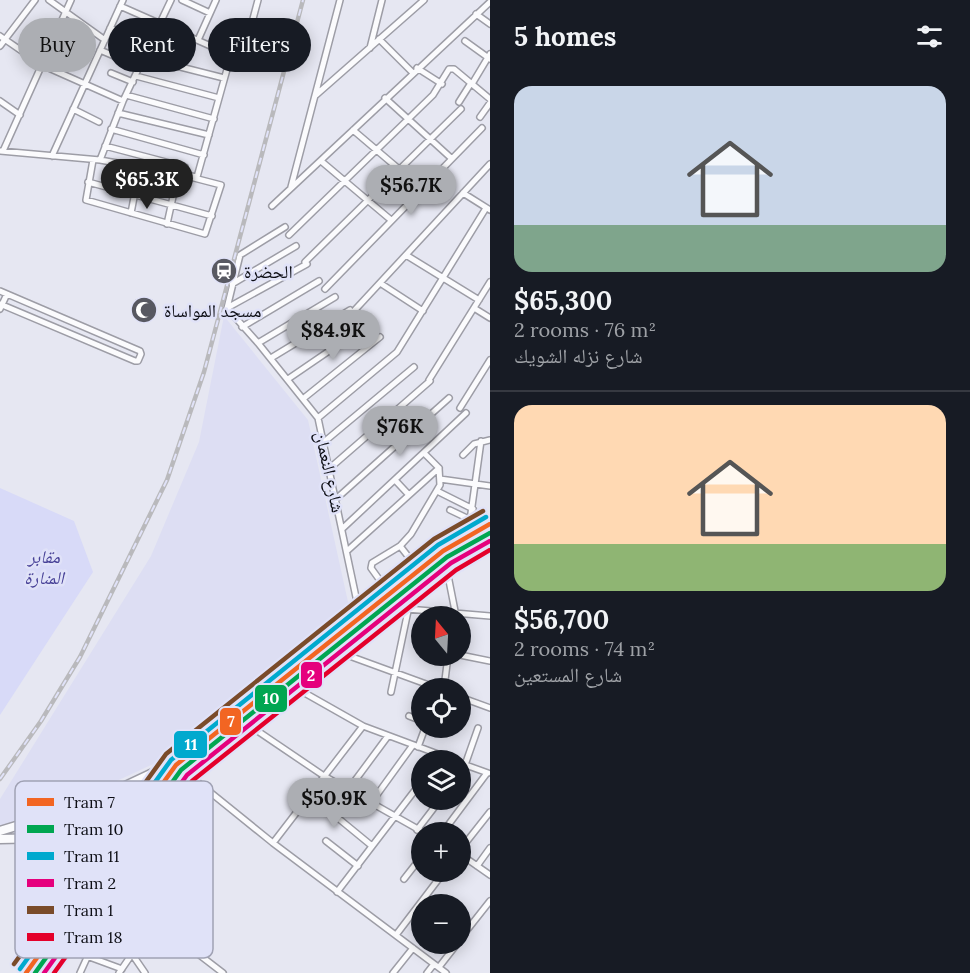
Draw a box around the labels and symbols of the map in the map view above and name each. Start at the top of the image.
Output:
pin: $65.3K [98,159,196,210]
pin: $56.7K [362,165,460,216]
station icon: الحضرة [209,256,239,286]
place label: الحضرة [244,260,293,283]
mosque icon: مسجد المواساة [129,295,159,325]
place label: مسجد المواساة [164,299,261,322]
pin: $84.9K [284,310,382,361]
pin: $76K [364,406,436,457]
street label: شارع النعمان [310,429,350,515]
park label: مقابر المنارة [24,545,66,589]
north arrow [411,606,471,666]
line badge: 2 [300,661,323,689]
text: 2 [307,665,315,685]
line badge: 10 [254,684,288,713]
text: 10 [263,688,279,708]
line badge: 7 [219,707,242,736]
text: 7 [227,711,235,731]
line badge: 11 [173,730,208,759]
text: 11 [185,734,198,754]
pin: $50.9K [285,778,383,829]
legend [15,781,213,958]
text: Tram 7 [64,792,116,812]
text: Tram 10 [64,819,123,839]
text: Tram 11 [64,846,119,866]
text: Tram 2 [64,873,116,893]
text: Tram 1 [64,900,114,920]
text: Tram 18 [64,927,122,947]

